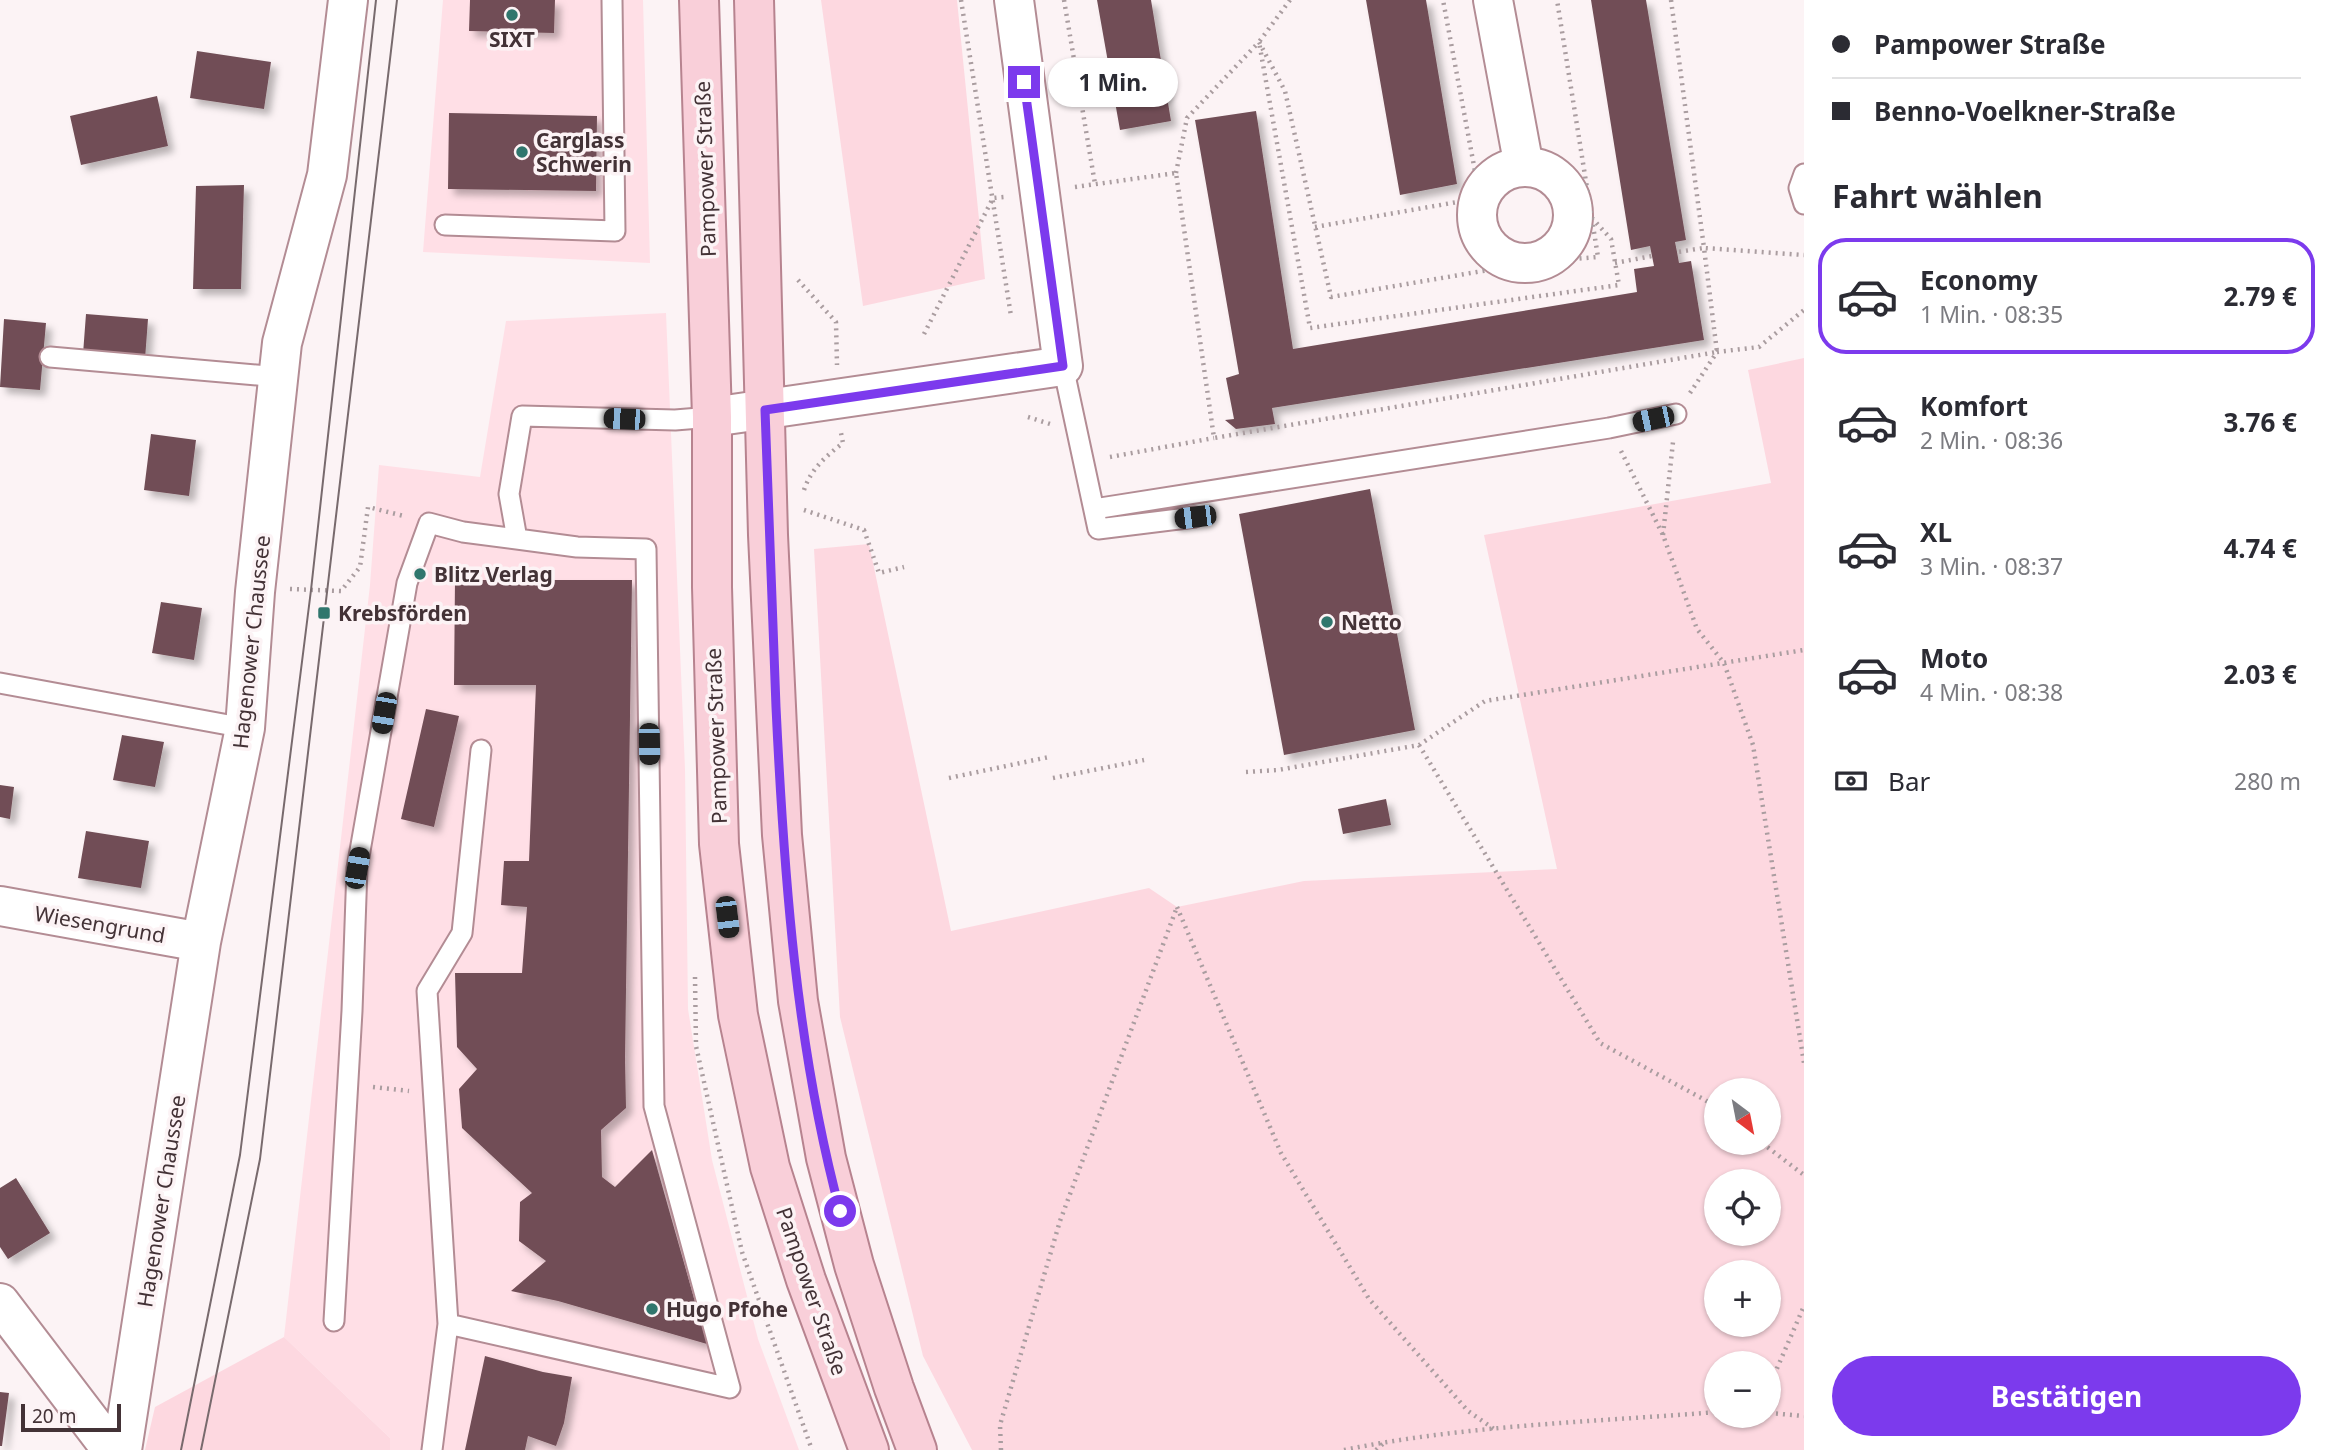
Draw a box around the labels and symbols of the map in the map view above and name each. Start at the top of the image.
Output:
marker: SIXT [504,7,520,23]
place label: SIXT [489,25,535,53]
callout: 1 Min. [1048,57,1178,106]
route end [1008,66,1040,98]
street label: Pampower Straße [688,81,722,257]
place label: Carglass Schwerin [536,126,632,178]
marker: Carglass Schwerin [514,144,530,160]
car [1631,404,1676,434]
car [603,408,646,430]
car [1173,504,1218,530]
street label: Hagenower Chaussee [226,534,276,750]
place label: Blitz Verlag [434,560,553,588]
marker: Blitz Verlag [412,566,428,582]
place label: Krebsförden [338,599,467,627]
marker: Krebsförden [316,605,332,621]
place label: Netto [1341,608,1402,636]
marker: Netto [1319,614,1335,630]
street label: Pampower Straße [699,648,733,824]
car [371,690,398,736]
car [639,723,660,765]
car [344,845,371,891]
car [715,895,740,939]
street label: Wiesengrund [33,899,167,949]
north arrow [1704,1078,1782,1155]
street label: Hagenower Chaussee [130,1093,192,1309]
route start [824,1195,856,1227]
street label: Pampower Straße [770,1203,854,1379]
place label: Hugo Pfohe [666,1295,788,1323]
marker: Hugo Pfohe [644,1301,660,1317]
scale bar [21,1401,121,1433]

